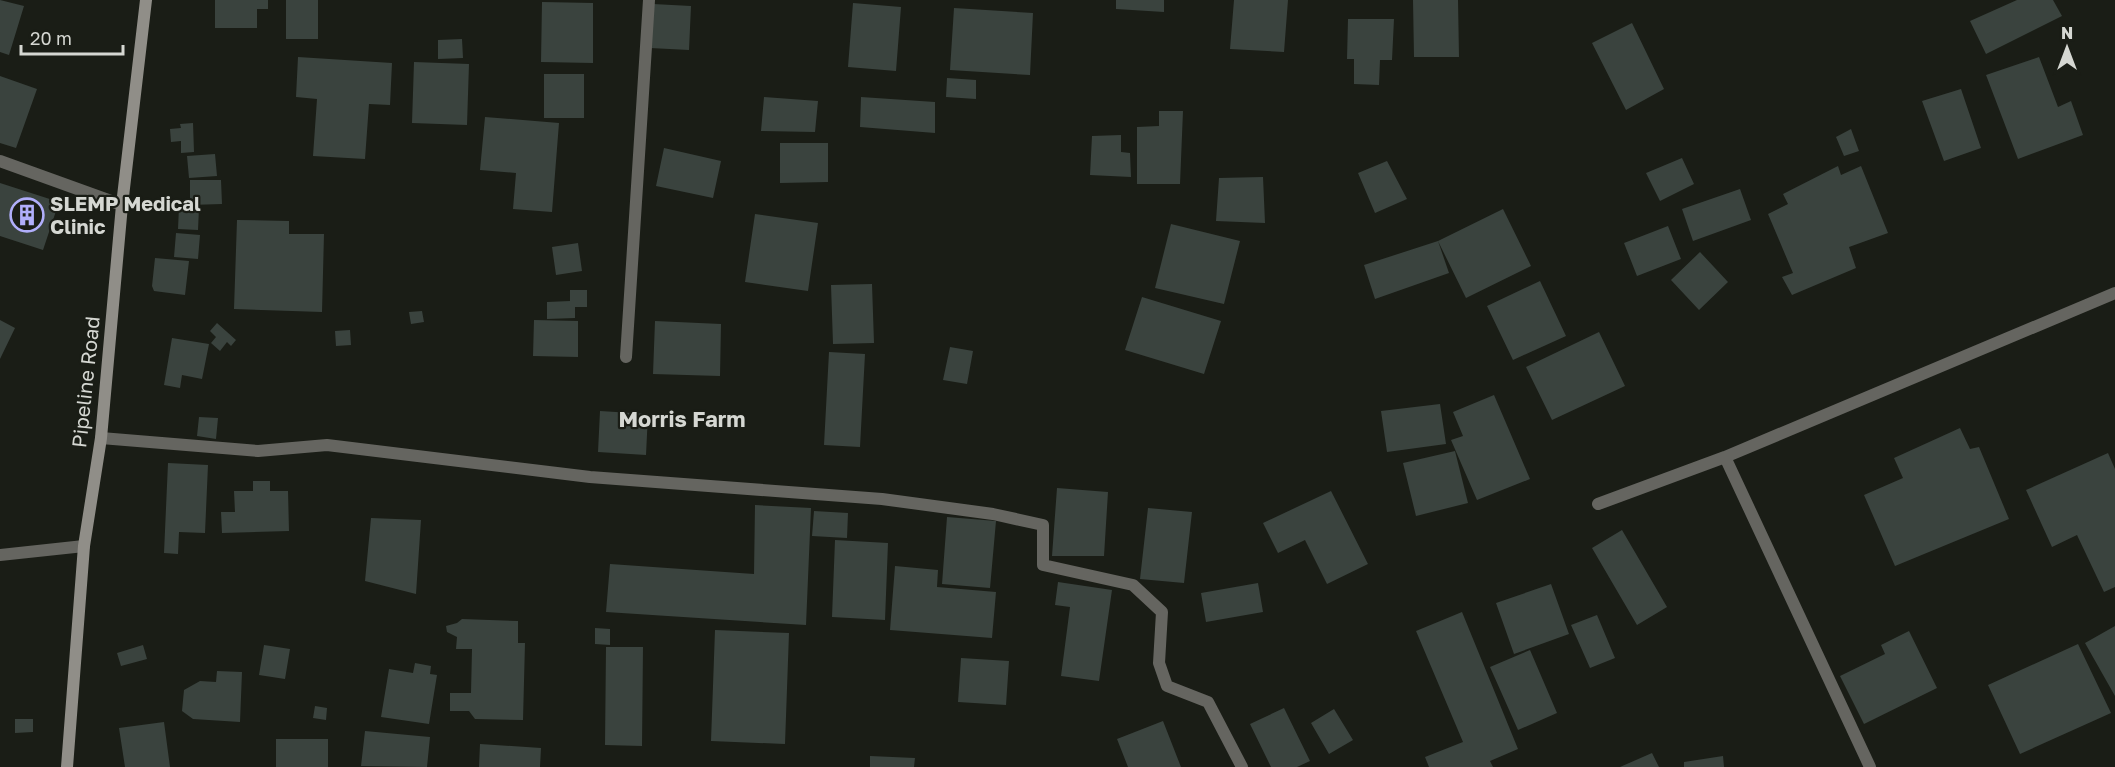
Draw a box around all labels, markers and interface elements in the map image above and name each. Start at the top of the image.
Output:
scale bar [21,18,123,56]
north arrow [2037,18,2097,78]
text: N [2061,23,2073,43]
text: 20 m [30,27,72,49]
place label: SLEMP Medical Clinic [50,191,201,238]
building icon: SLEMP Medical Clinic [9,197,45,233]
street label: Pipeline Road [66,315,104,449]
district label: Morris Farm [618,405,746,432]

